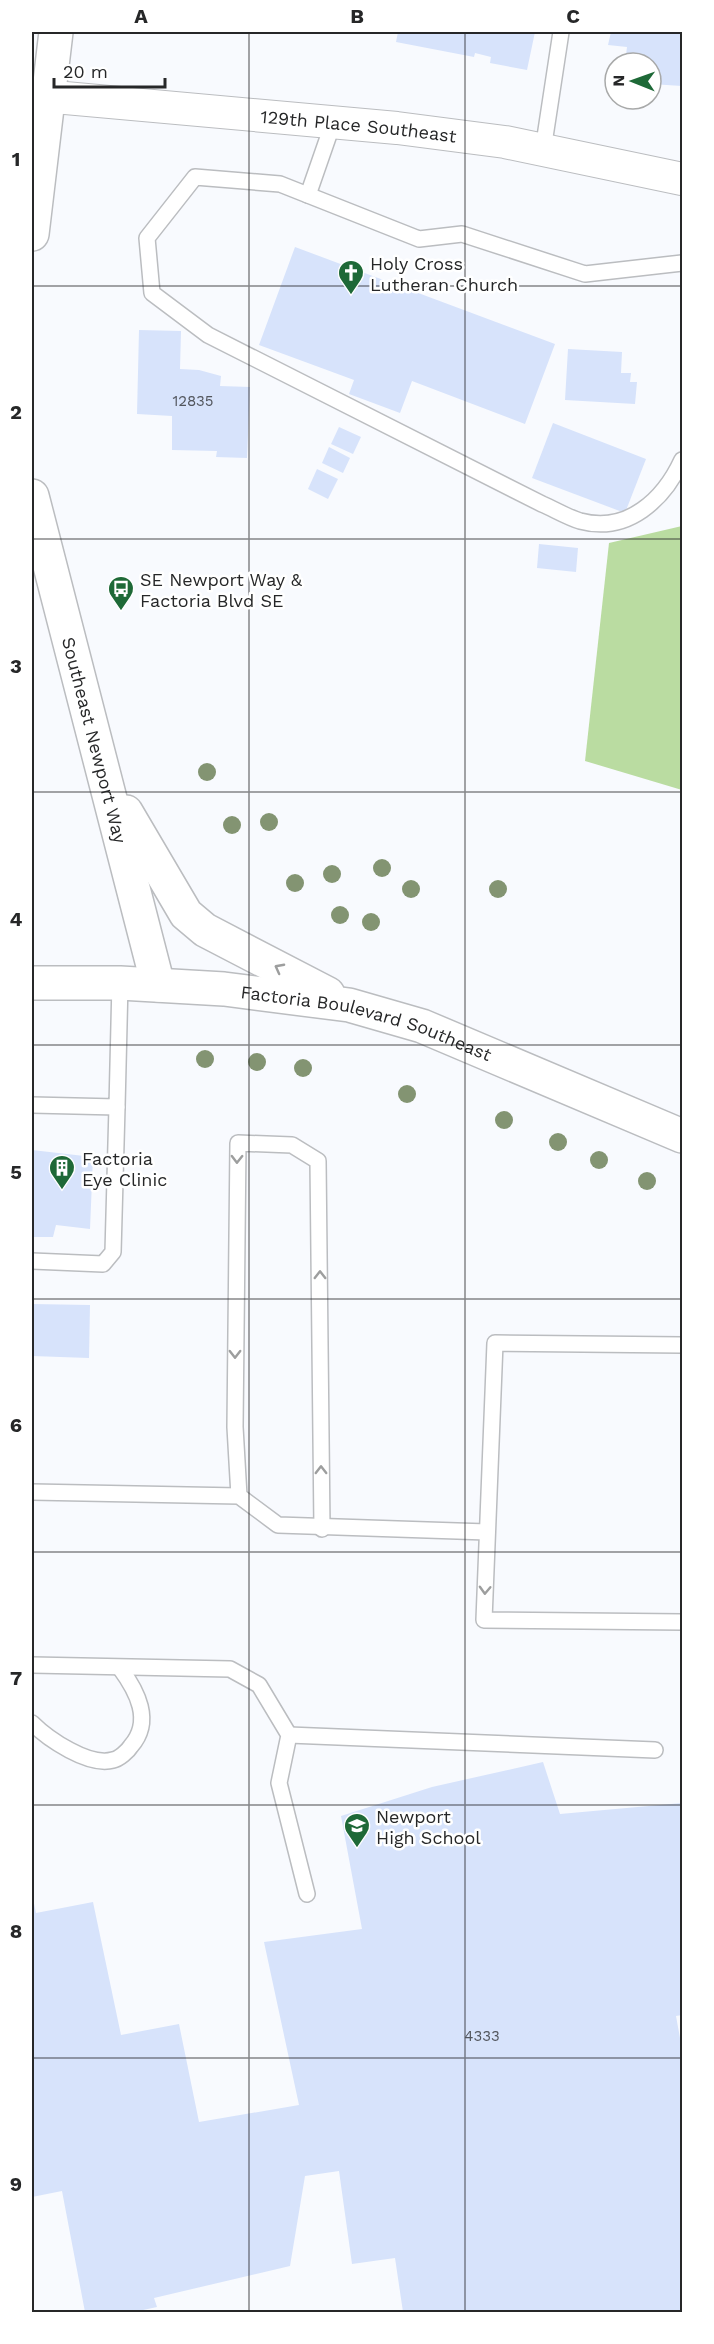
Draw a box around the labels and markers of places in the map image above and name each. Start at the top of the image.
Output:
place label: Holy Cross Lutheran Church [370,253,518,295]
church icon: Holy Cross Lutheran Church [336,258,366,296]
place label: SE Newport Way & Factoria Blvd SE [140,569,303,611]
bus stop icon: SE Newport Way & Factoria Blvd SE [106,574,136,612]
place label: Factoria Eye Clinic [82,1148,167,1190]
building icon: Factoria Eye Clinic [47,1153,77,1191]
place label: Newport High School [376,1806,481,1848]
school or university icon: Newport High School [342,1811,372,1849]

